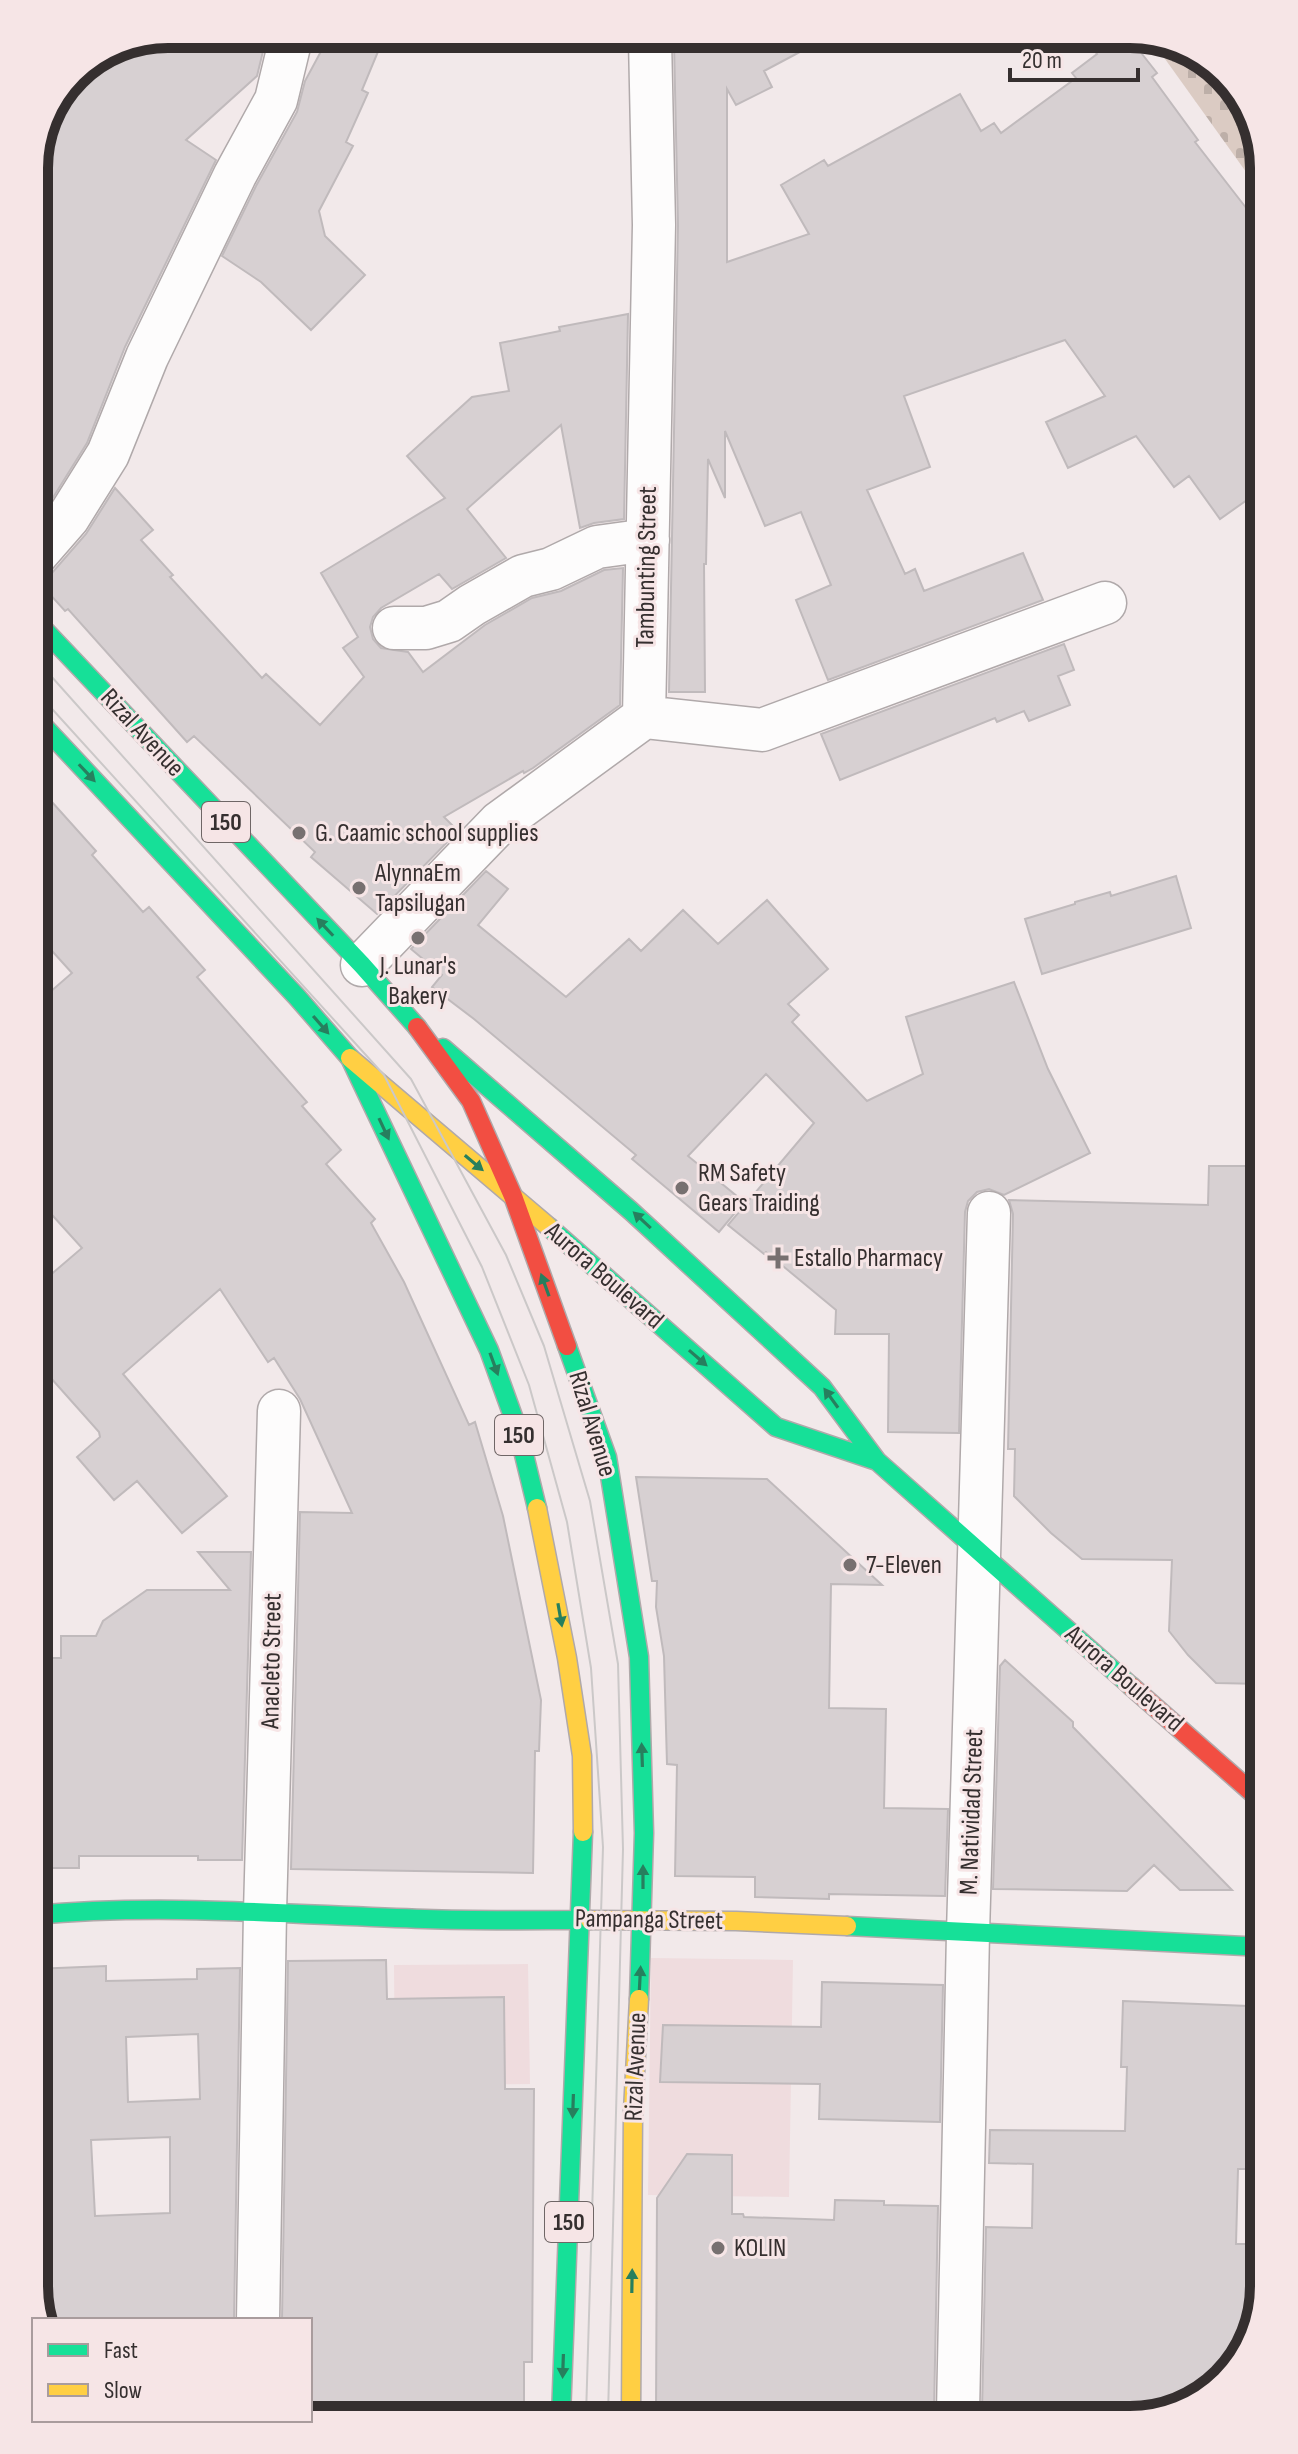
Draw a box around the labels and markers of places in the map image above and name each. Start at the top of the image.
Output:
place label: G. Caamic school supplies [315,818,538,849]
marker: G. Caamic school supplies [290,824,308,842]
place label: AlynnaEm Tapsilugan [374,858,466,919]
marker: AlynnaEm Tapsilugan [350,879,368,897]
marker: J. Lunar's Bakery [409,929,427,947]
place label: J. Lunar's Bakery [379,951,456,1012]
place label: RM Safety Gears Traiding [698,1158,820,1219]
marker: RM Safety Gears Traiding [673,1179,691,1197]
place label: Estallo Pharmacy [794,1243,943,1274]
marker: Estallo Pharmacy [769,1249,787,1267]
place label: 7-Eleven [866,1550,942,1581]
marker: 7-Eleven [841,1556,859,1574]
place label: KOLIN [734,2233,786,2264]
marker: KOLIN [709,2239,727,2257]

